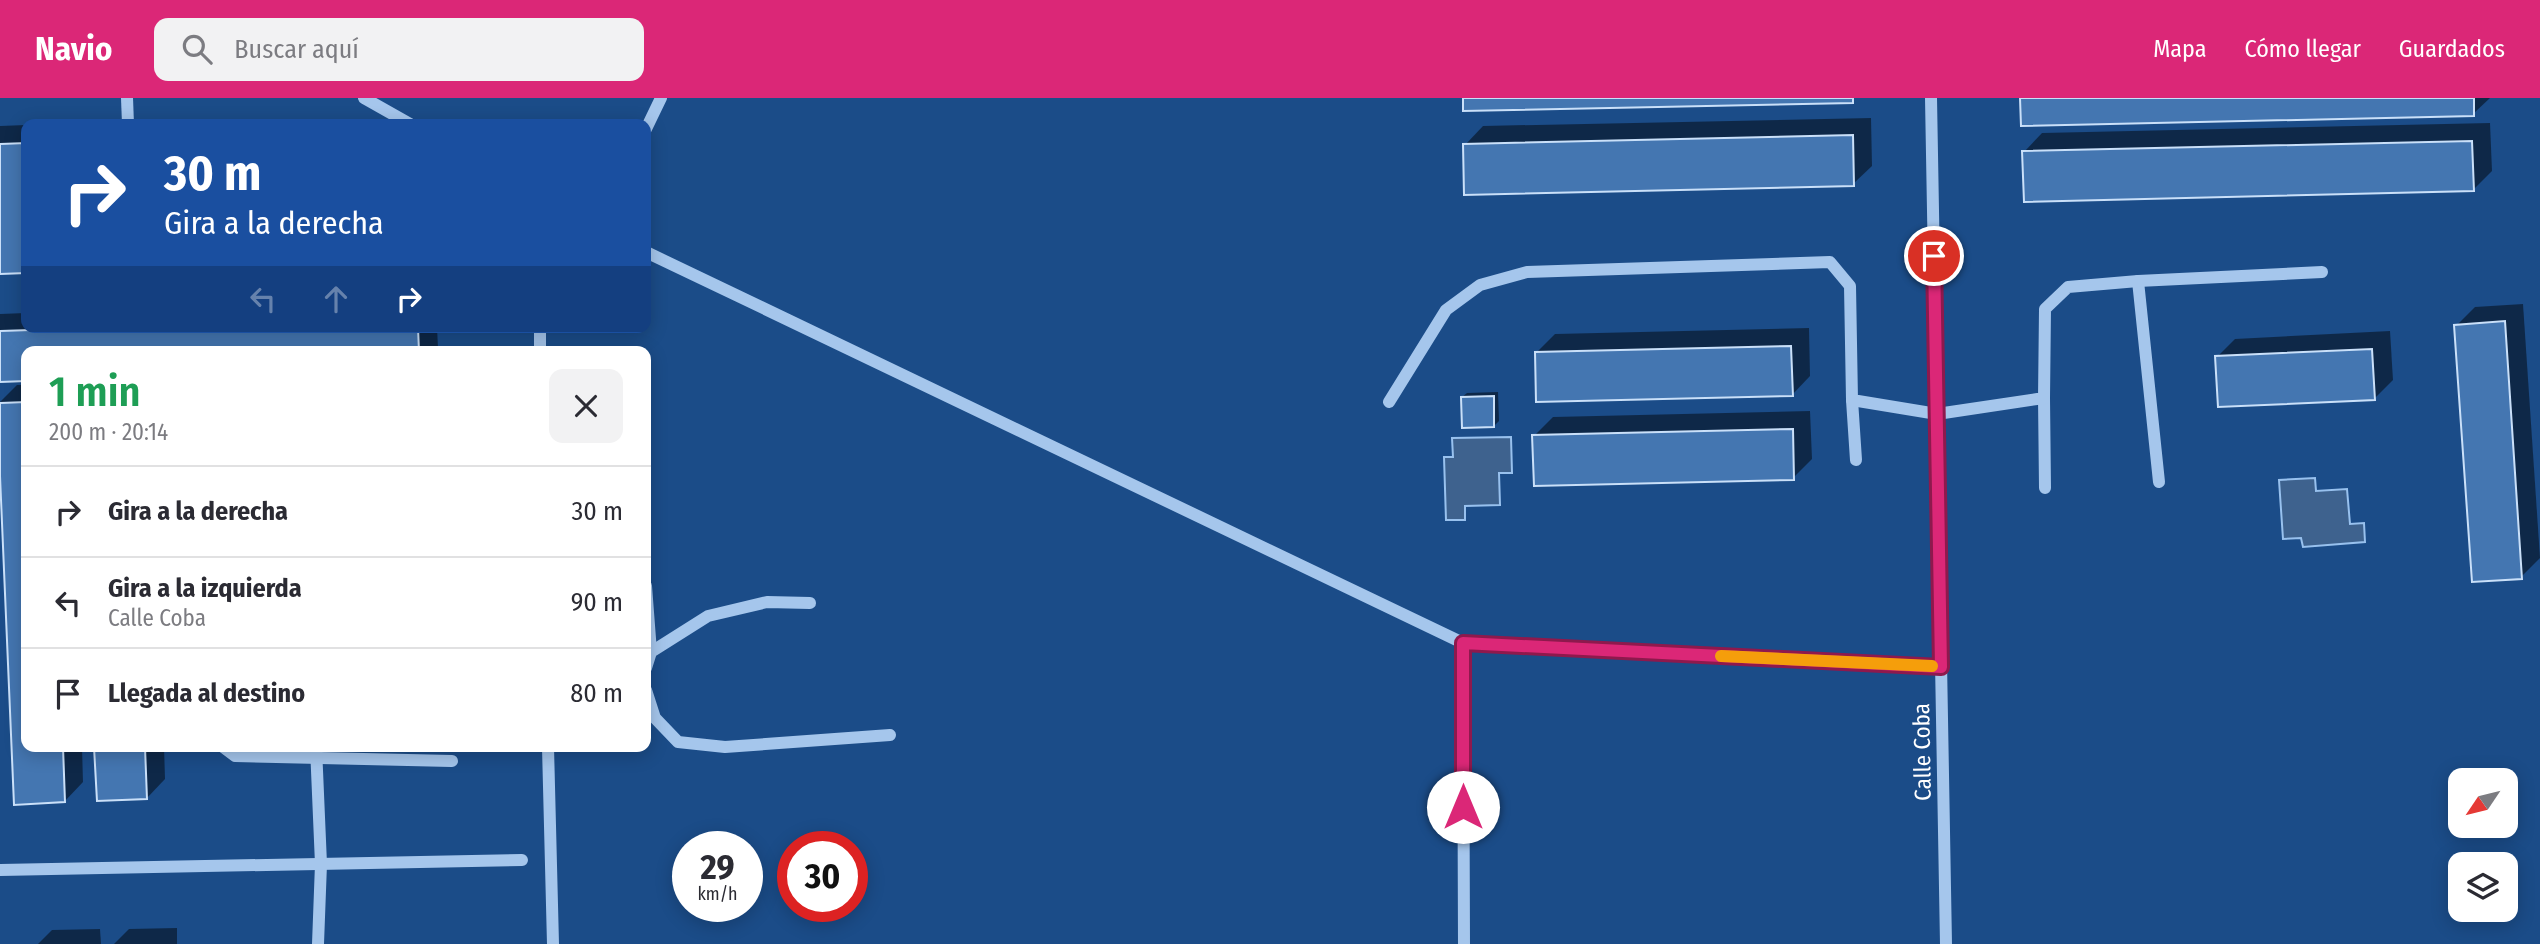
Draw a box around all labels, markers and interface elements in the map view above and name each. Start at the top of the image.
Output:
search box [154,18,644,81]
text: Navio [35,29,112,69]
icon: search [178,30,216,68]
text: Buscar aquí [234,34,359,65]
text: Mapa [2153,35,2206,63]
text: Cómo llegar [2244,35,2361,63]
text: Guardados [2399,35,2505,63]
text: 30 m [164,144,262,203]
icon: right [49,147,140,238]
text: Gira a la derecha [164,204,384,242]
pin [1904,226,1964,286]
icon: arrive [1915,237,1953,275]
icon: left [244,280,282,318]
icon: ahead [317,280,355,318]
icon: right [390,280,428,318]
text: 1 min [49,367,140,417]
button: close [549,369,623,443]
text: 200 m · 20:14 [49,418,168,446]
icon: right [49,493,87,531]
text: Gira a la derecha [108,496,288,527]
text: 30 m [572,496,623,527]
text: Gira a la izquierda [108,573,302,604]
icon: left [49,584,87,622]
text: 90 m [571,587,623,618]
text: Calle Coba [108,604,206,632]
icon: arrive [49,675,87,713]
text: Llegada al destino [108,678,305,709]
text: 80 m [570,678,623,709]
street label: Calle Coba [1907,703,1937,801]
north arrow [2448,768,2518,838]
map controls [2448,768,2518,922]
position arrow [1426,770,1500,844]
speed limit sign: 30 [777,831,868,922]
text: 29 [700,846,735,888]
button: layers [2448,852,2518,922]
text: km/h [697,883,738,905]

